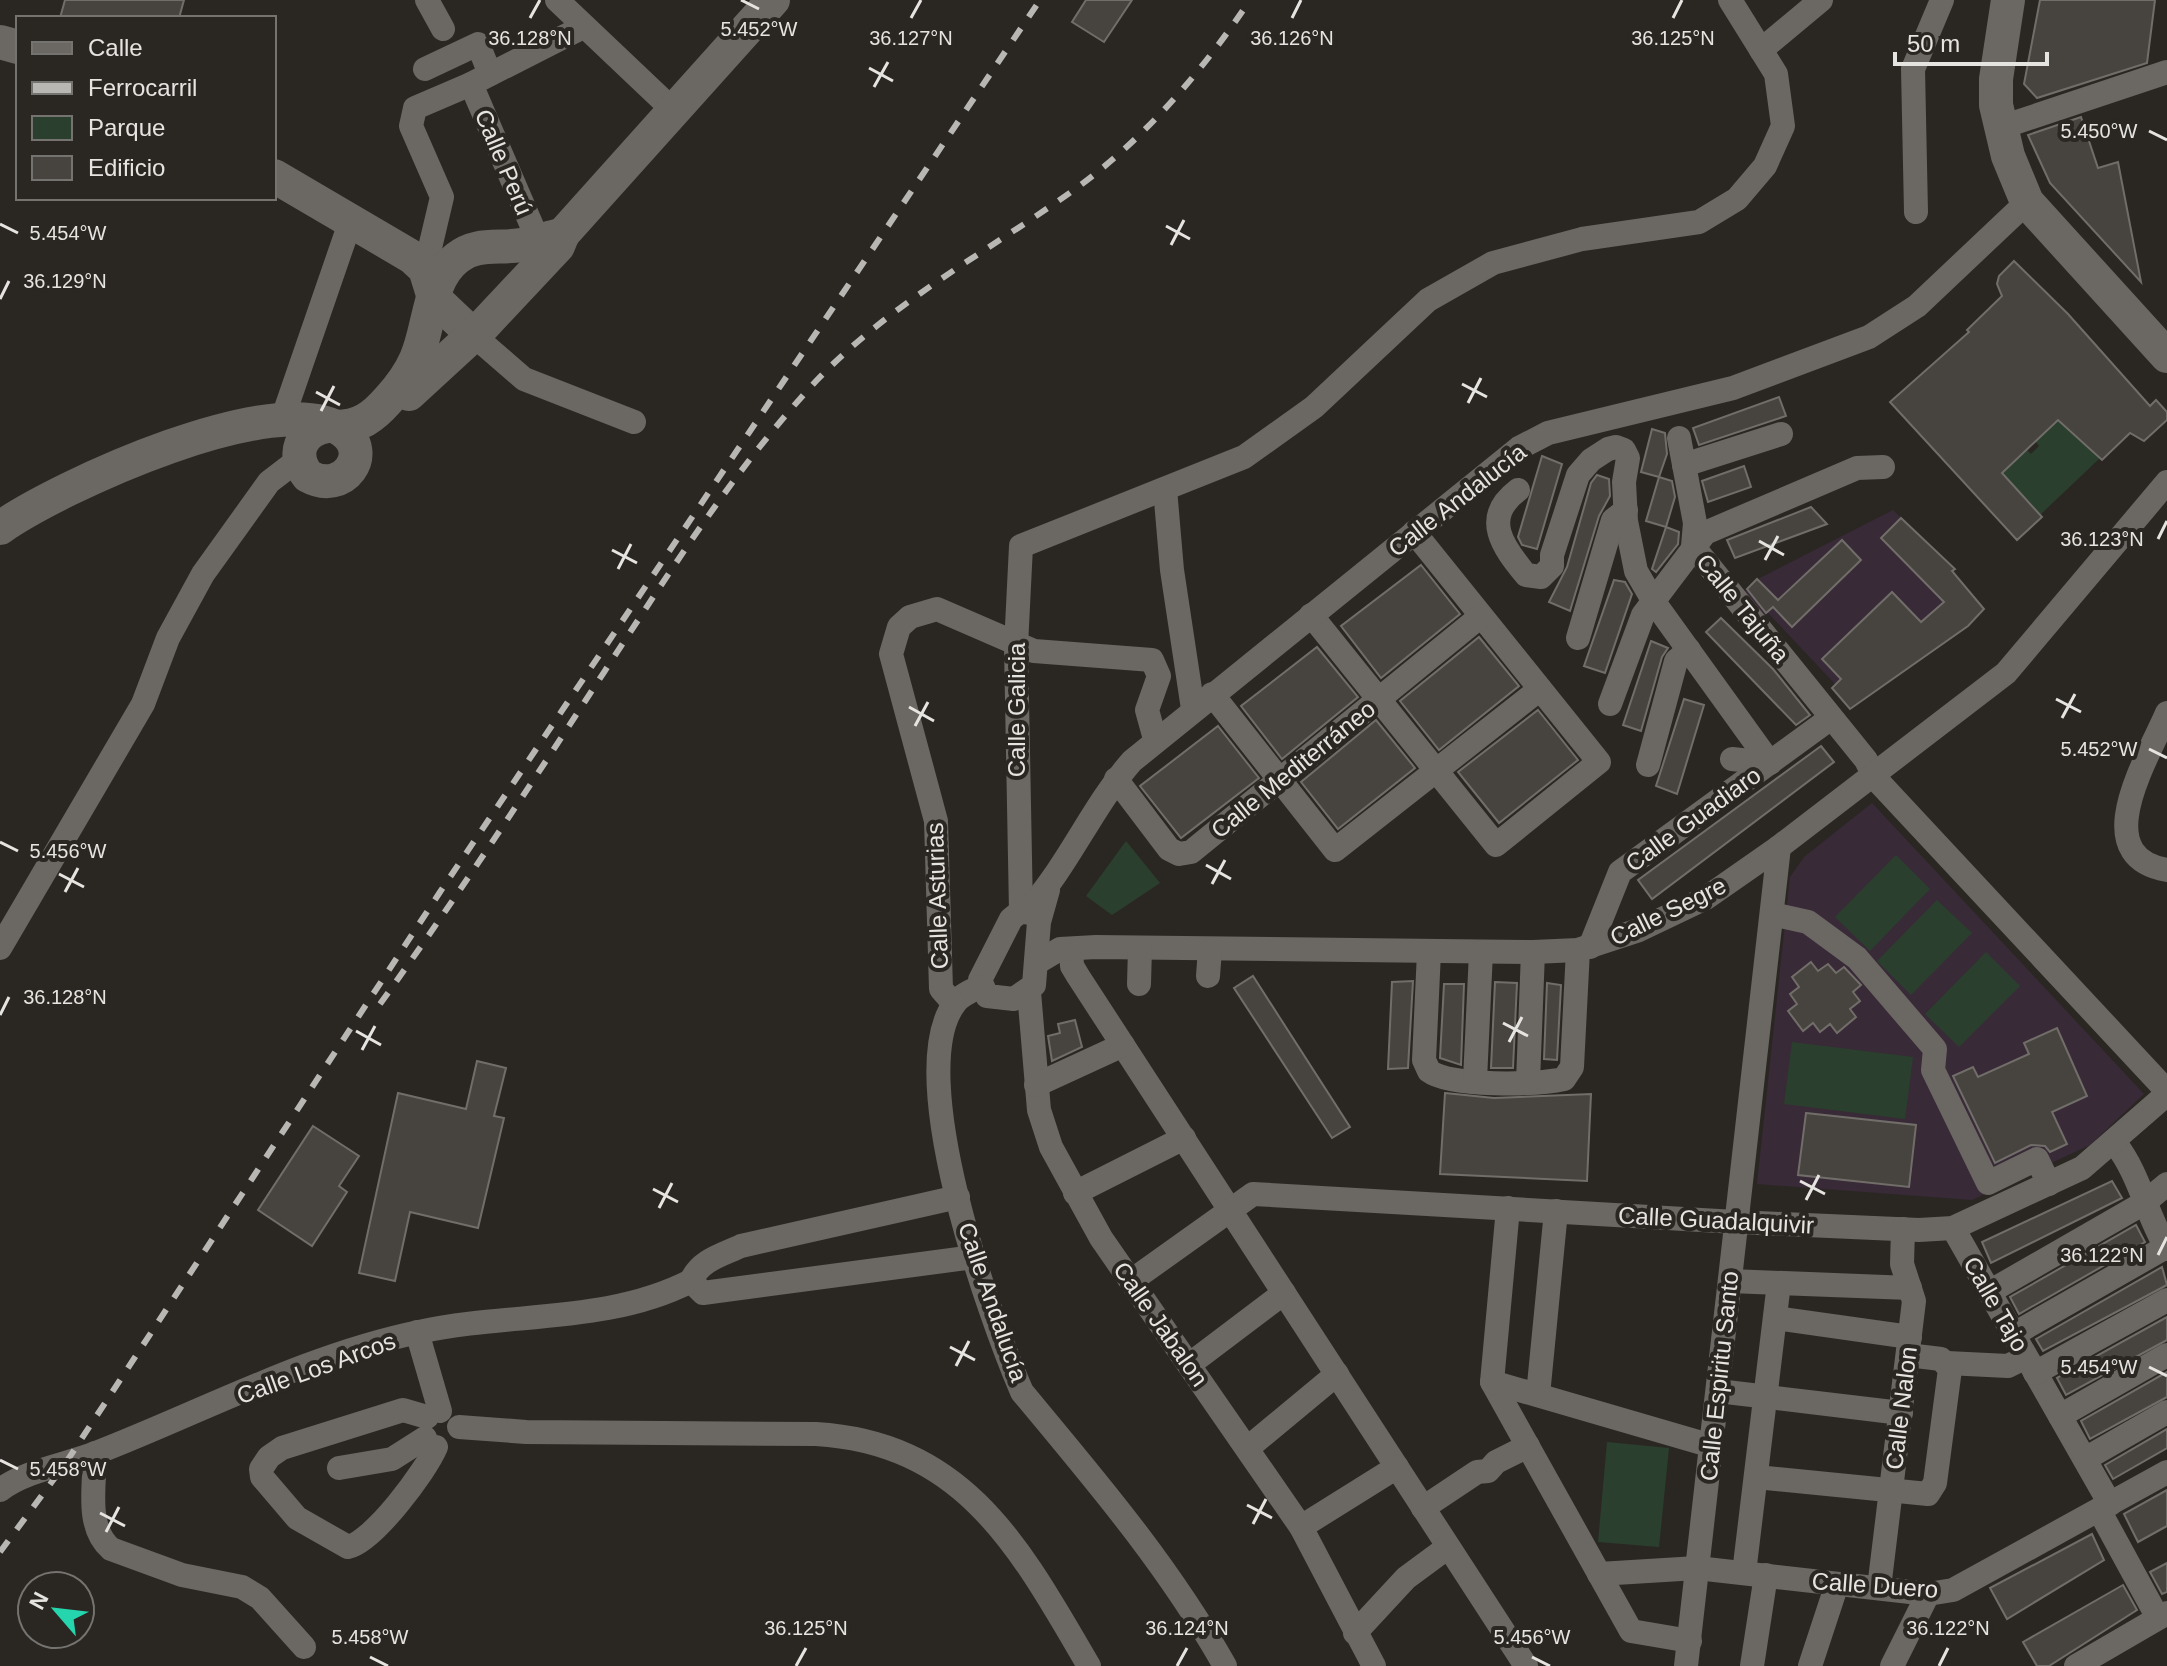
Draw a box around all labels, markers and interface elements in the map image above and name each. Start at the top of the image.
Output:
legend [16,16,276,200]
scale bar [1895,16,2047,66]
text: 5.452°W [721,18,798,40]
text: 36.128°N [488,27,572,49]
text: 36.127°N [869,27,953,49]
text: 36.126°N [1250,27,1334,49]
text: 36.125°N [1631,27,1715,49]
text: 50 m [1907,30,1960,57]
text: Calle [88,34,143,61]
text: Ferrocarril [88,74,197,101]
street label: Calle Perú [470,105,538,219]
text: Parque [88,114,165,141]
text: 5.450°W [2061,120,2138,142]
text: Edificio [88,154,165,181]
text: 5.454°W [30,222,107,244]
text: 36.129°N [23,270,107,292]
street label: Calle Andalucía [1383,438,1532,562]
text: 36.123°N [2060,528,2144,550]
street label: Calle Tajuña [1691,548,1795,668]
street label: Calle Galicia [1003,642,1030,777]
street label: Calle Mediterráneo [1206,695,1380,843]
text: 5.452°W [2061,738,2138,760]
street label: Calle Guadiaro [1620,761,1766,877]
street label: Calle Asturias [921,822,953,970]
text: 5.456°W [30,840,107,862]
street label: Calle Segre [1606,871,1730,951]
text: 36.128°N [23,986,107,1008]
street label: Calle Guadalquivir [1617,1201,1815,1239]
street label: Calle Andalucía [953,1219,1033,1386]
text: 36.122°N [2060,1244,2144,1266]
street label: Calle Tajo [1958,1252,2034,1356]
street label: Calle Jabalon [1108,1257,1214,1391]
street label: Calle Espiritu Santo [1695,1270,1743,1482]
street label: Calle Los Arcos [233,1327,399,1409]
street label: Calle Nalon [1880,1345,1922,1471]
text: 5.454°W [2061,1356,2138,1378]
text: 5.458°W [30,1458,107,1480]
street label: Calle Duero [1811,1567,1939,1603]
north arrow [16,1570,96,1650]
text: N [24,1588,54,1614]
text: 36.125°N [764,1617,848,1639]
text: 36.124°N [1145,1617,1229,1639]
text: 36.122°N [1906,1617,1990,1639]
text: 5.458°W [332,1626,409,1648]
text: 5.456°W [1494,1626,1571,1648]

